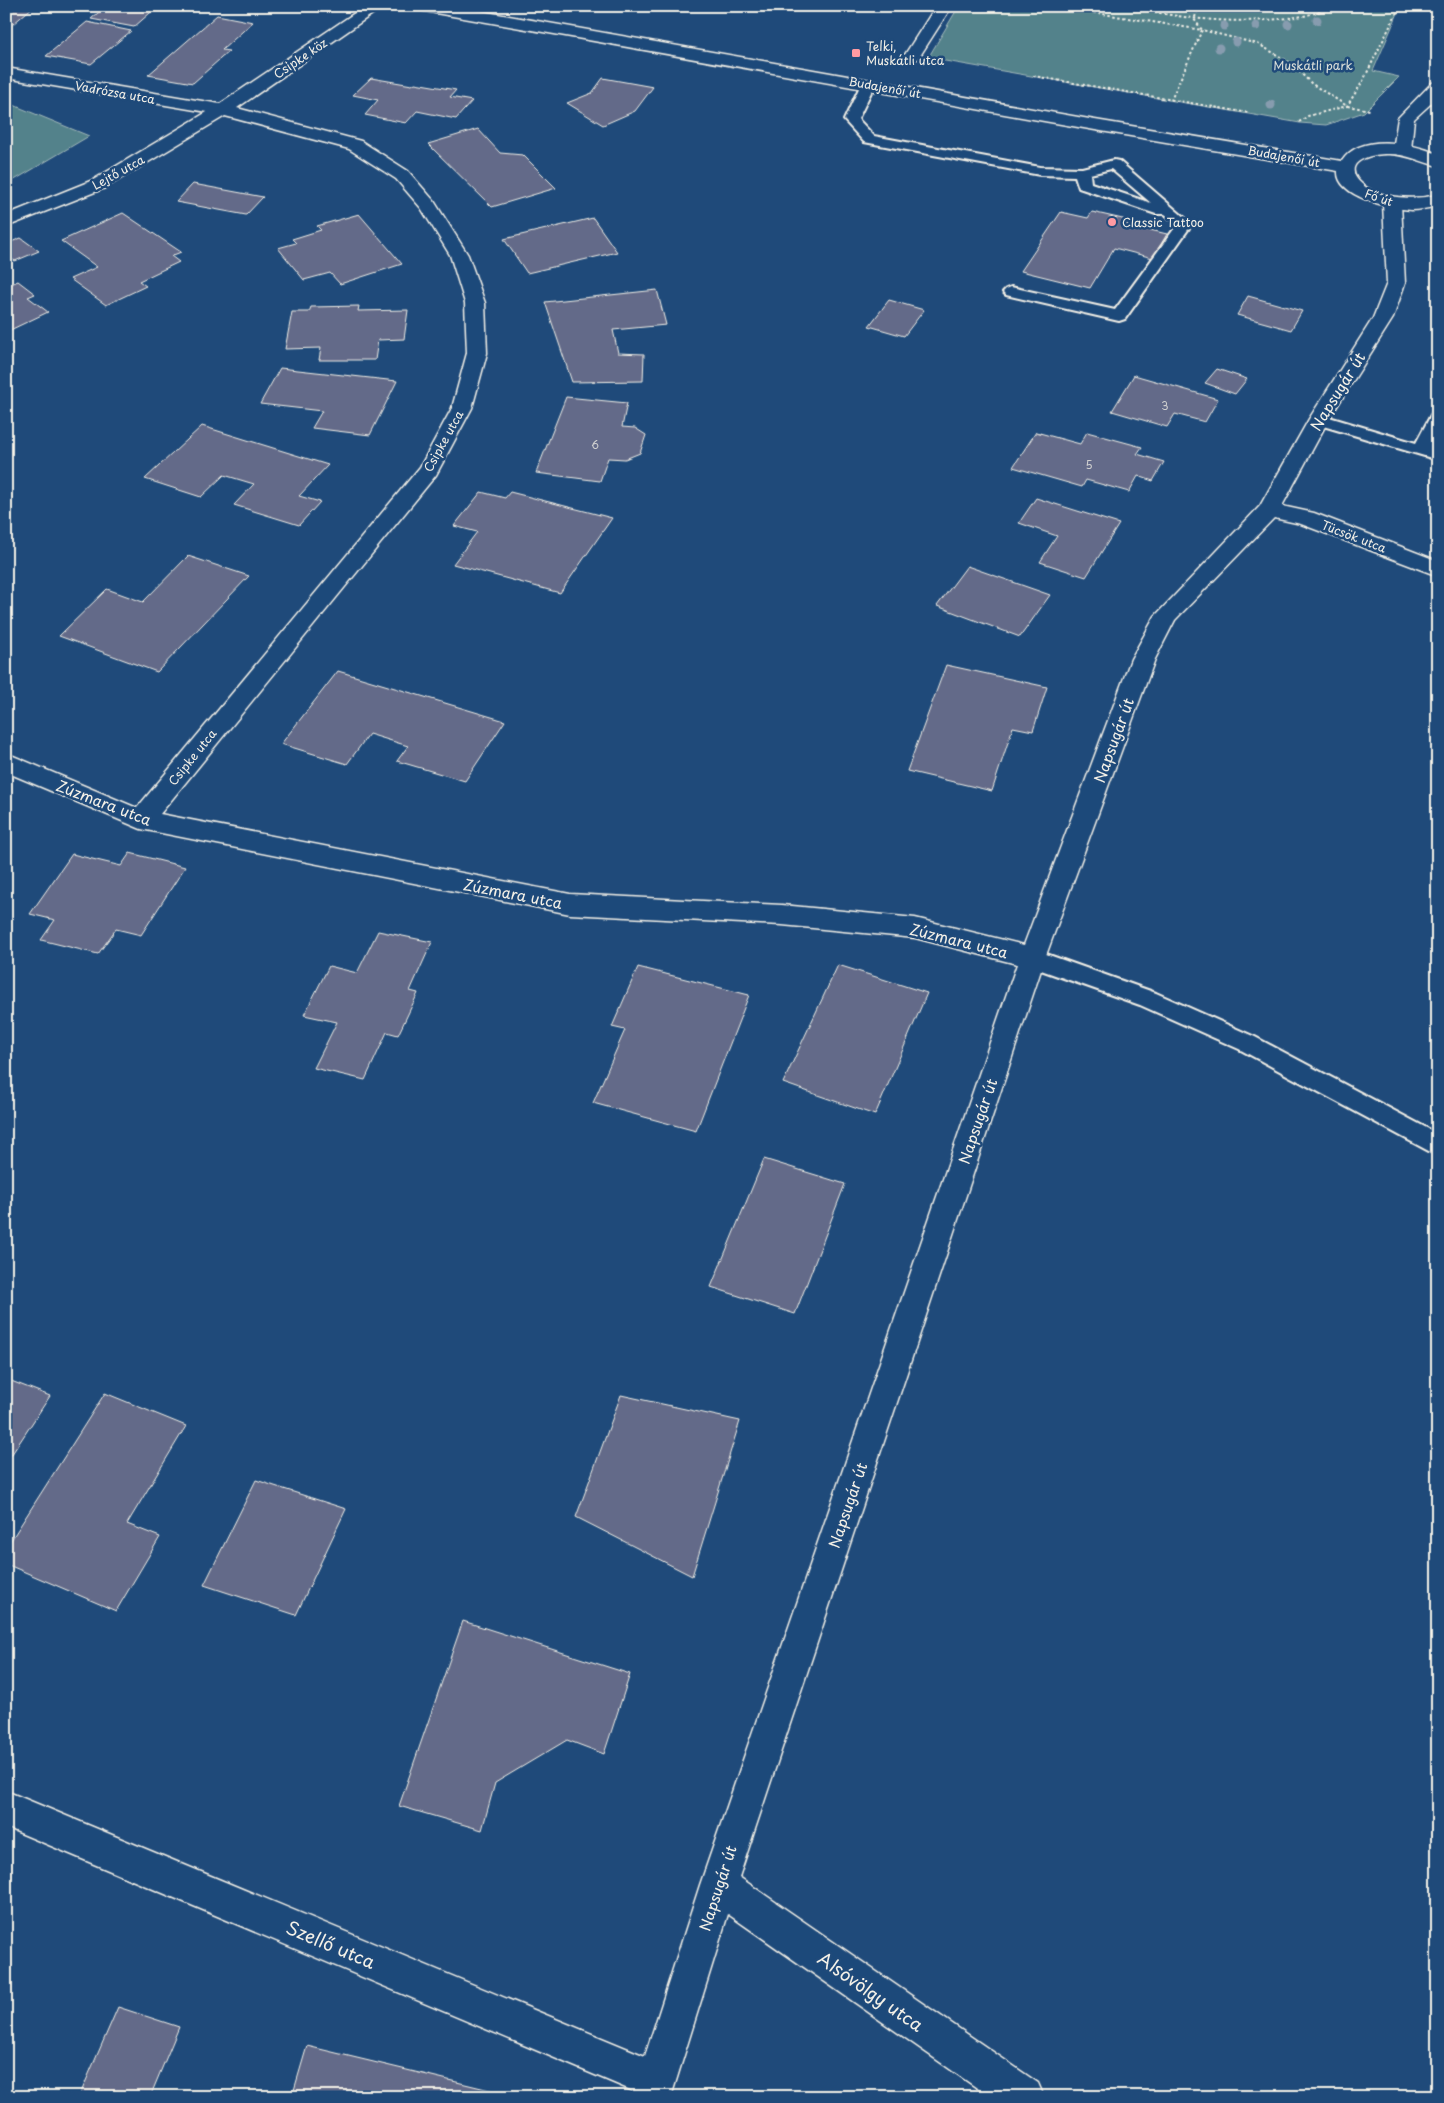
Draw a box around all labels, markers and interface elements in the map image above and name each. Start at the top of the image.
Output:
street label: Csipke köz [270,33,331,82]
place label: Telki, Muskátli utca [866,37,945,69]
marker: Telki, Muskátli utca [850,47,862,59]
park label: Muskátli park [1273,56,1353,74]
street label: Budajenői út [848,72,922,102]
street label: Vadrózsa utca [73,76,157,108]
street label: Budajenői út [1247,141,1321,171]
street label: Lejtő utca [88,150,148,194]
street label: Fő út [1362,184,1396,210]
place label: Classic Tattoo [1122,213,1204,231]
marker: Classic Tattoo [1106,216,1118,228]
street label: Napsugár út [1304,347,1370,435]
house number: 3 [1161,397,1169,414]
street label: Csipke utca [419,407,468,475]
house number: 6 [591,436,599,453]
house number: 5 [1085,456,1093,473]
street label: Tücsök utca [1319,515,1390,557]
street label: Napsugár út [1087,694,1139,786]
street label: Csipke utca [164,725,221,789]
street label: Zúzmara utca [53,773,155,831]
street label: Zúzmara utca [462,872,564,914]
street label: Zúzmara utca [908,917,1010,963]
street label: Napsugár út [952,1075,1002,1167]
street label: Napsugár út [822,1459,872,1551]
street label: Napsugár út [692,1842,742,1934]
street label: Szellő utca [282,1913,380,1975]
street label: Alsóvölgy utca [813,1944,930,2038]

